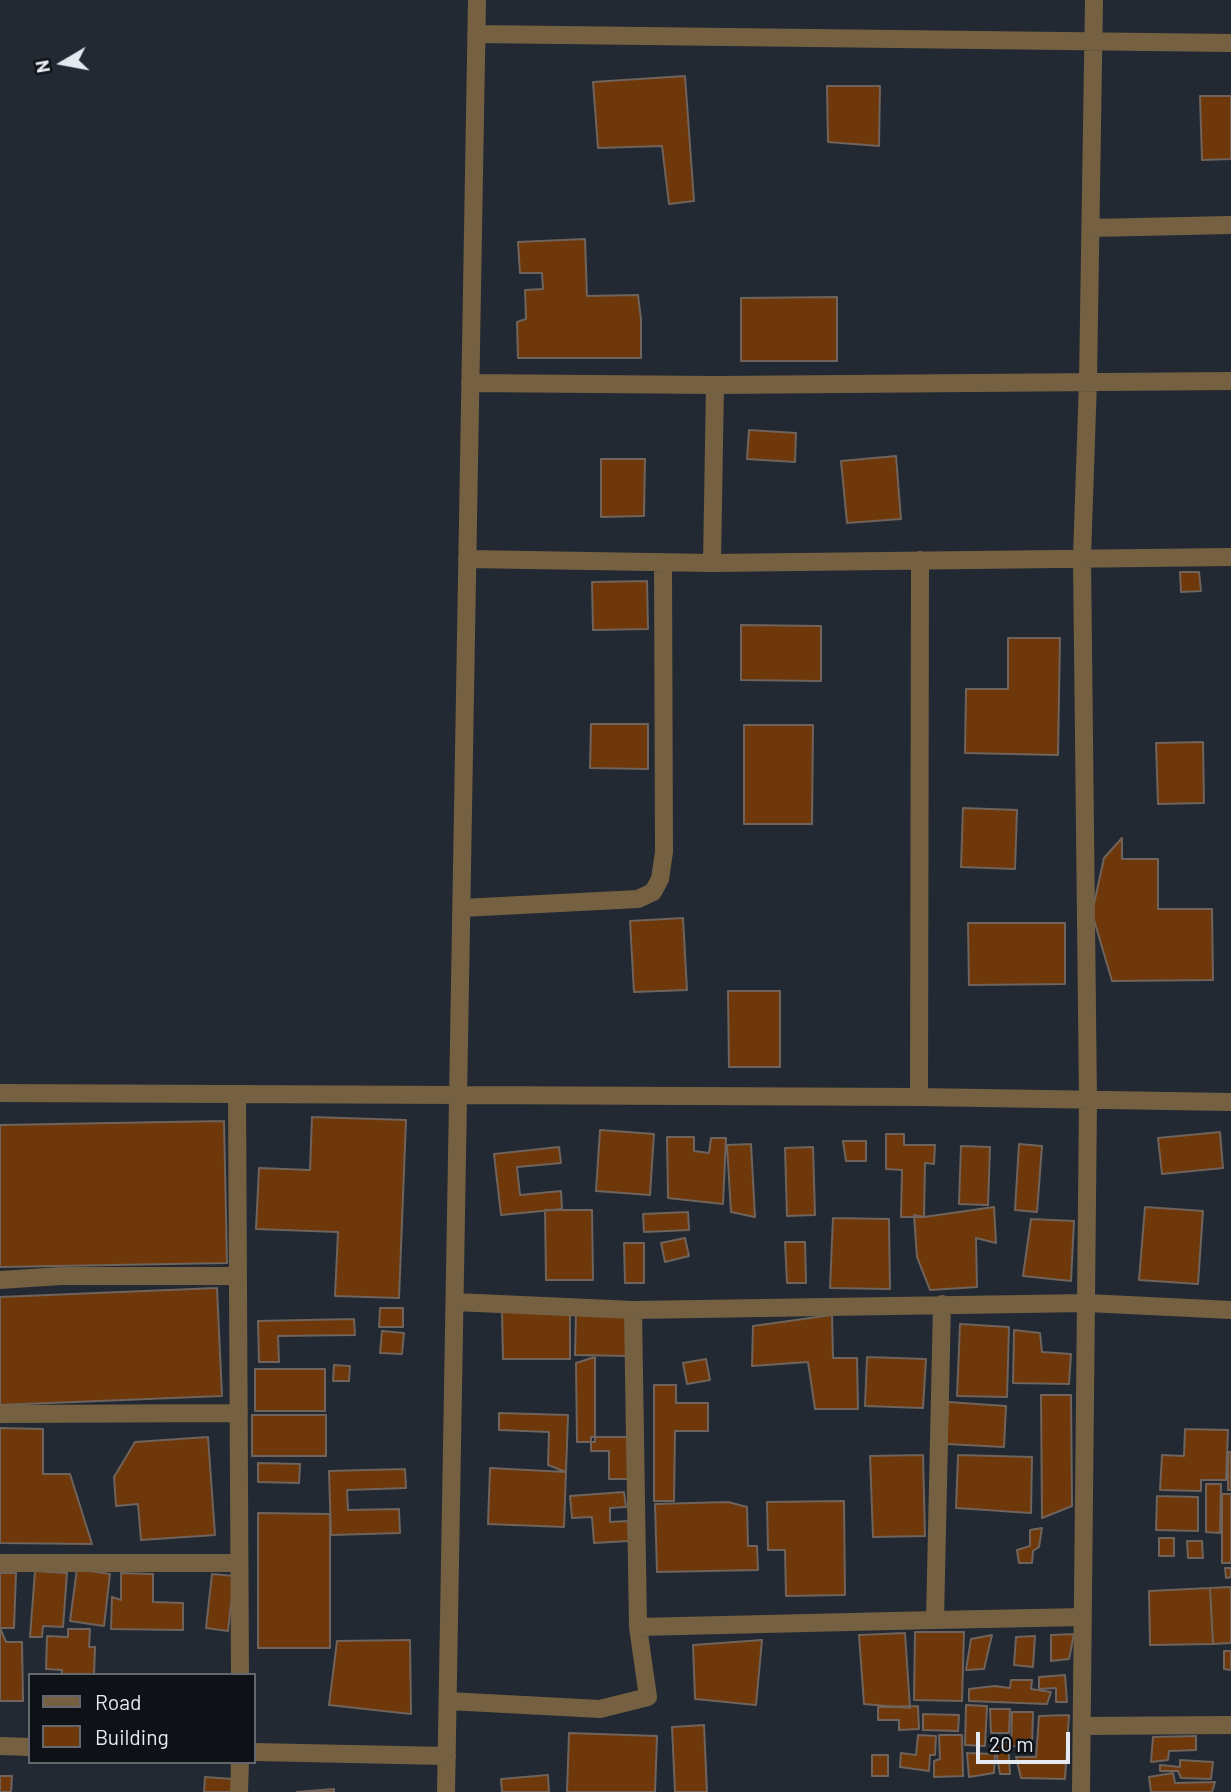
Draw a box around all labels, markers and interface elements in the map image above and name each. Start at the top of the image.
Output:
north arrow [28,28,98,98]
text: N [29,59,54,75]
legend [28,1673,256,1764]
text: Road [95,1689,141,1714]
scale bar [979,1718,1074,1762]
text: Building [95,1724,169,1749]
text: 20 m [989,1731,1034,1756]

